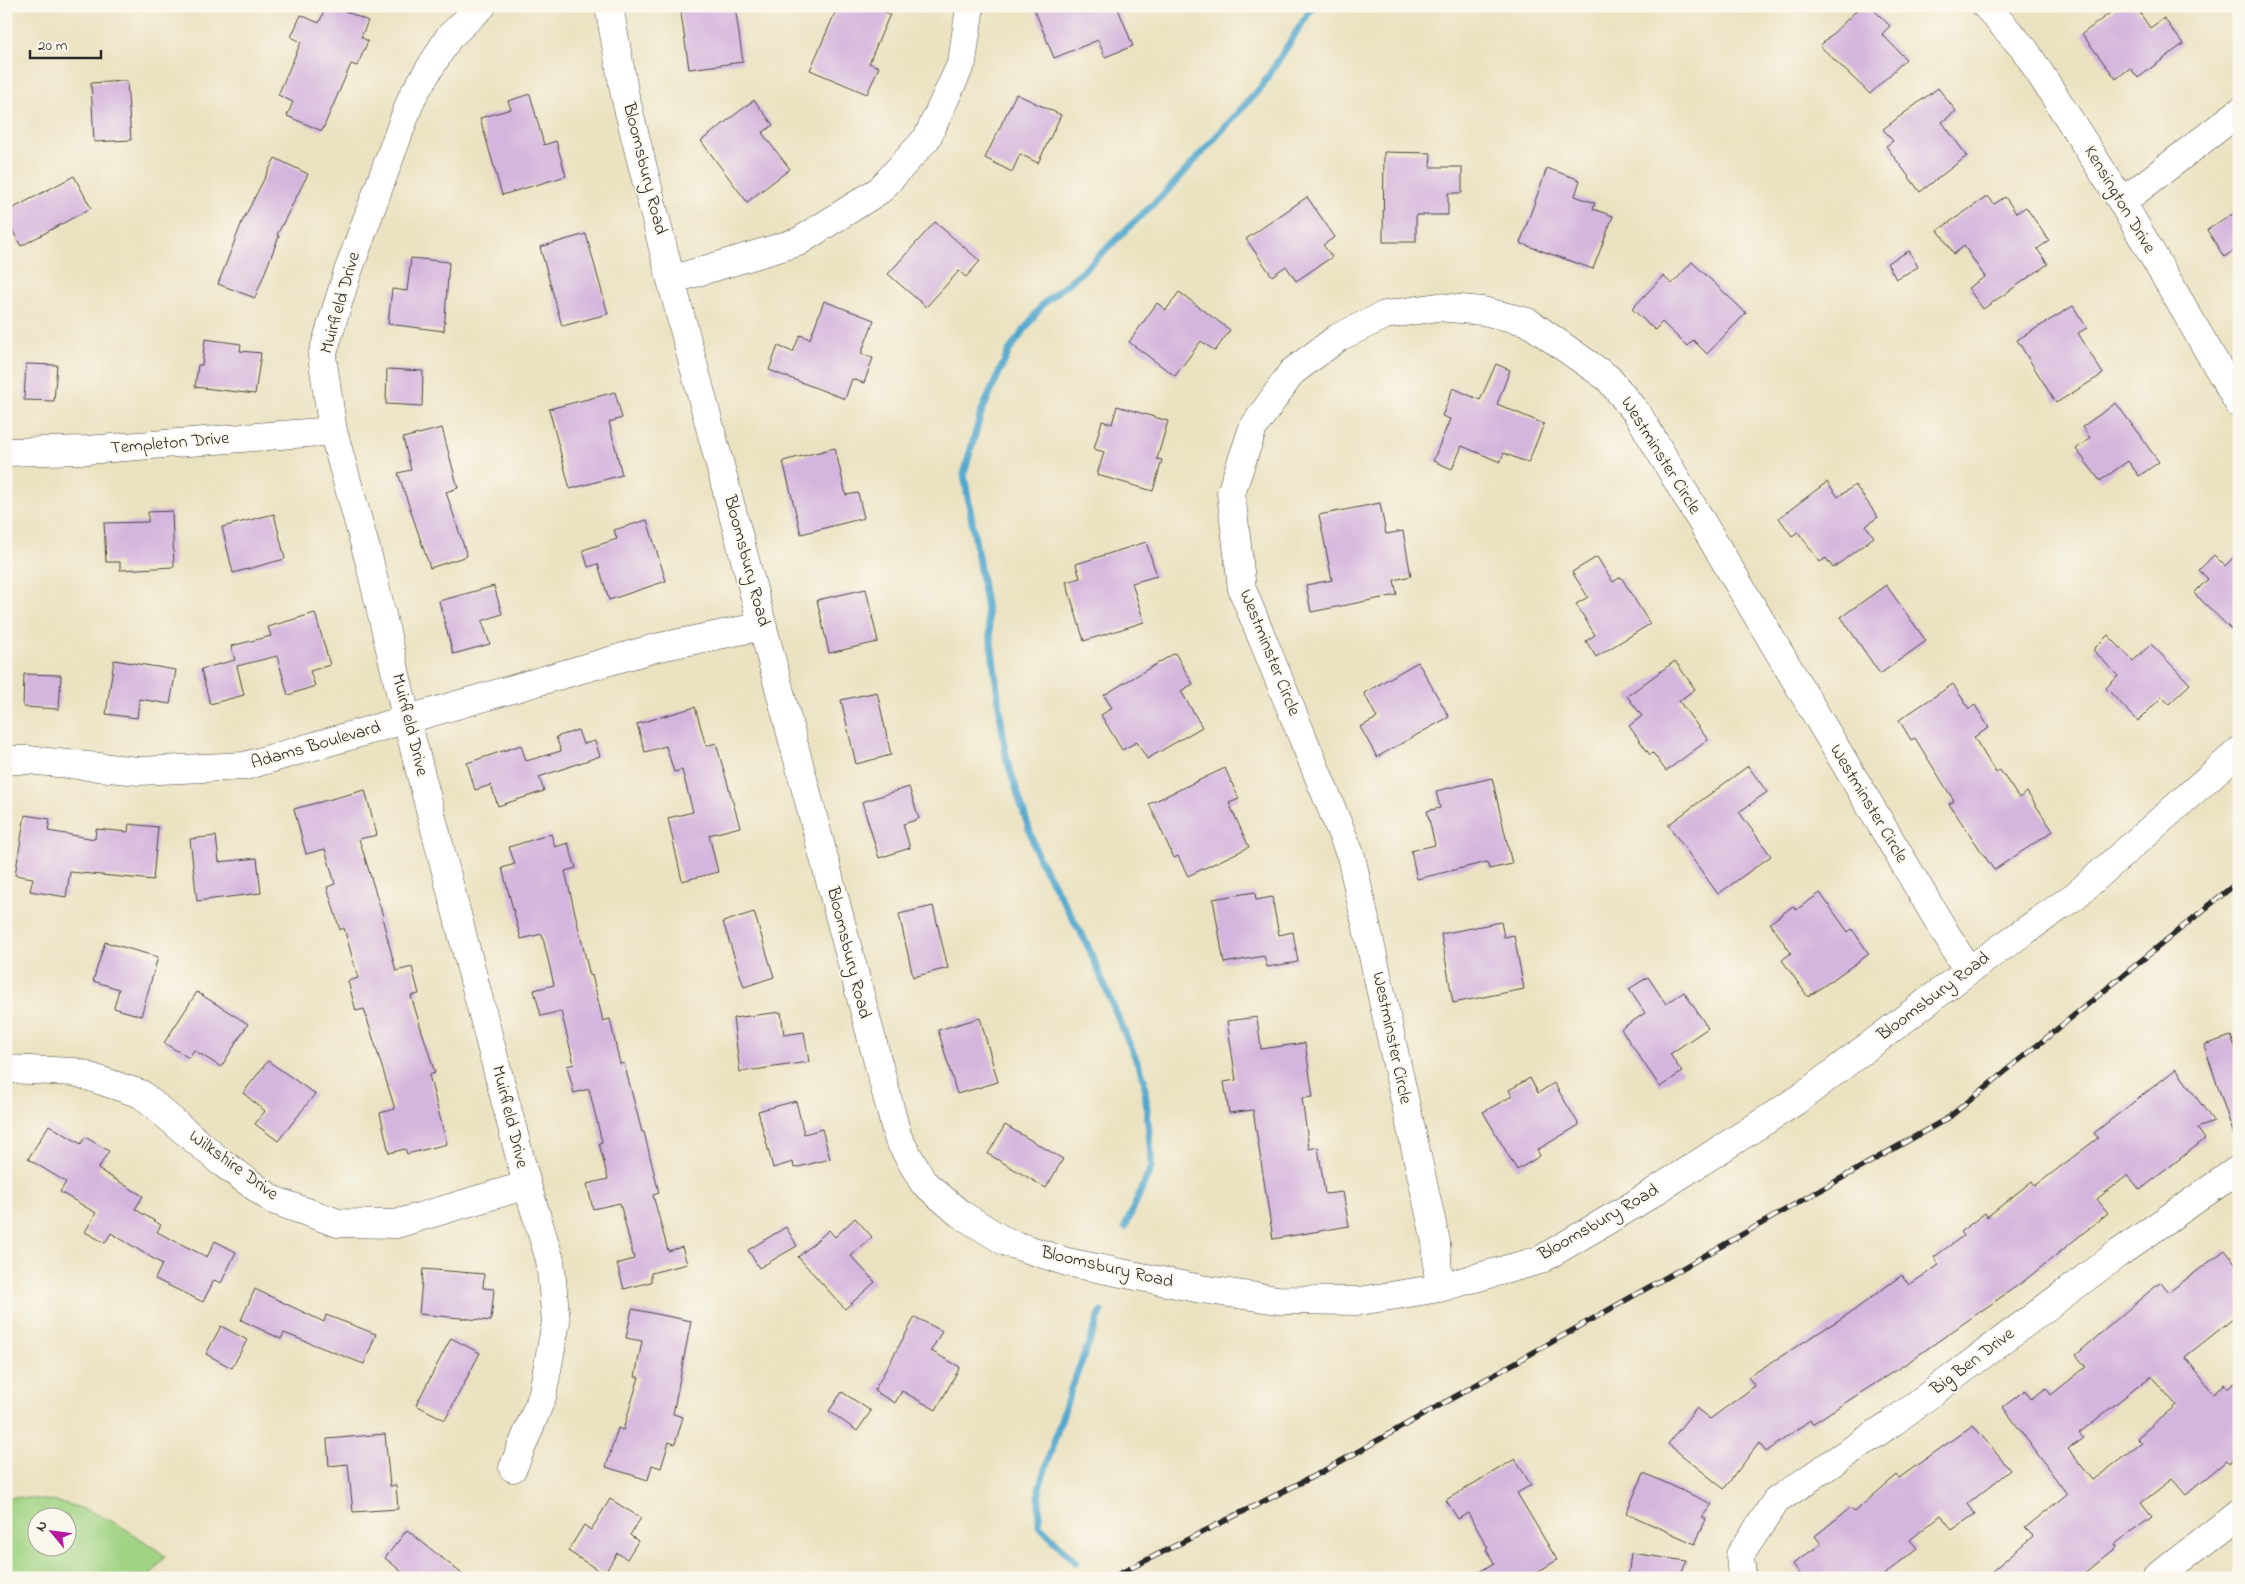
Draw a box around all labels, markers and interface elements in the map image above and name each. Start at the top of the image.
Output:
scale bar [30,28,101,60]
text: 20 m [38,35,68,57]
street label: Bloomsbury Road [615,99,673,238]
street label: Kensington Drive [2076,141,2162,260]
street label: Muirfield Drive [314,248,368,357]
street label: Westminster Circle [1613,392,1707,521]
street label: Templeton Drive [110,426,231,462]
street label: Bloomsbury Road [716,492,776,630]
street label: Westminster Circle [1232,586,1307,721]
street label: Muirfield Drive [384,671,435,780]
street label: Adams Boulevard [248,715,384,777]
street label: Westminster Circle [1822,740,1914,869]
street label: Bloomsbury Road [819,883,877,1022]
street label: Bloomsbury Road [1872,946,1996,1049]
street label: Westminster Circle [1364,970,1418,1107]
street label: Muirfield Drive [484,1063,535,1172]
street label: Wilkshire Drive [183,1124,284,1208]
street label: Bloomsbury Road [1533,1178,1664,1268]
street label: Bloomsbury Road [1037,1240,1176,1296]
street label: Big Ben Drive [1925,1321,2022,1404]
north arrow [28,1506,78,1556]
text: N [30,1517,53,1536]

